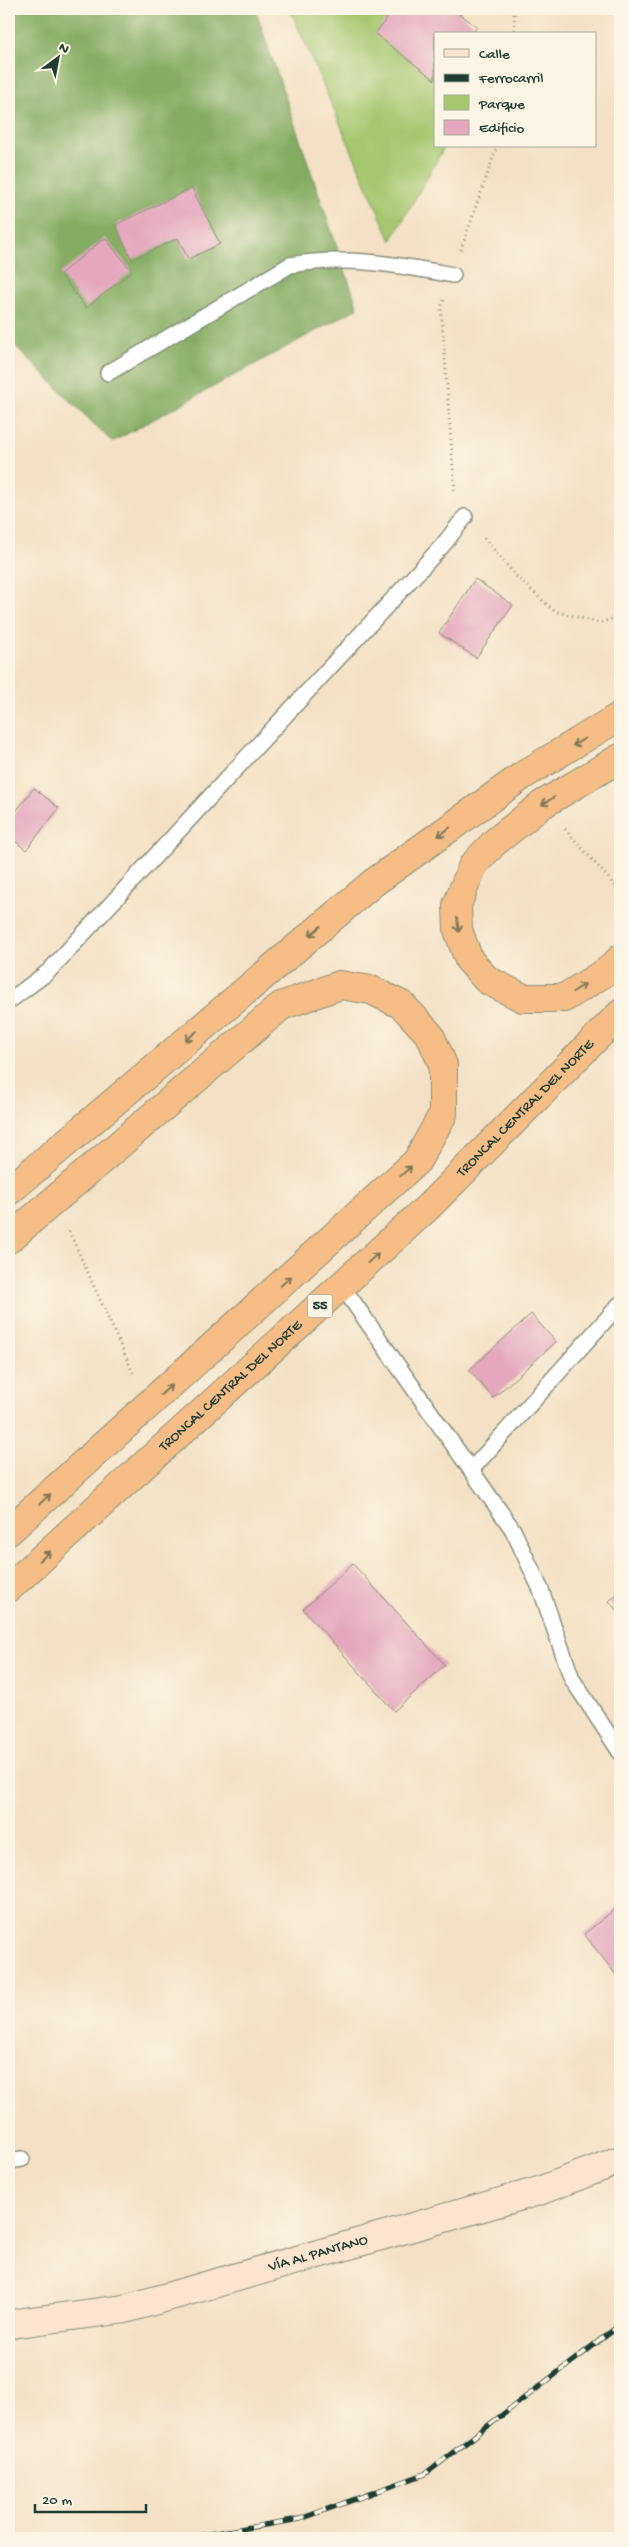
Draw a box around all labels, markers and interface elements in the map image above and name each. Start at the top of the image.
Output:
north arrow [32,32,82,82]
legend [434,32,596,148]
text: N [55,39,72,59]
text: Calle [479,46,510,64]
text: Ferrocarril [478,70,543,88]
text: Parque [478,96,525,114]
text: Edificio [479,120,525,138]
one-way arrow [572,737,586,747]
one-way arrow [542,797,556,807]
one-way arrow [437,827,451,837]
one-way arrow [454,917,464,933]
one-way arrow [309,926,322,937]
one-way arrow [572,983,586,993]
one-way arrow [185,1030,198,1041]
street label: TRONCAL CENTRAL DEL NORTE [453,1035,599,1182]
one-way arrow [400,1165,413,1177]
one-way arrow [366,1252,379,1264]
one-way arrow [280,1275,293,1287]
road number: 55 [308,1294,332,1318]
street label: TRONCAL CENTRAL DEL NORTE [155,1316,307,1457]
one-way arrow [160,1384,173,1396]
one-way arrow [39,1493,52,1504]
one-way arrow [39,1550,52,1562]
street label: VÍA AL PANTANO [266,2231,370,2277]
scale bar [35,2482,146,2514]
text: 20 m [42,2492,72,2510]

